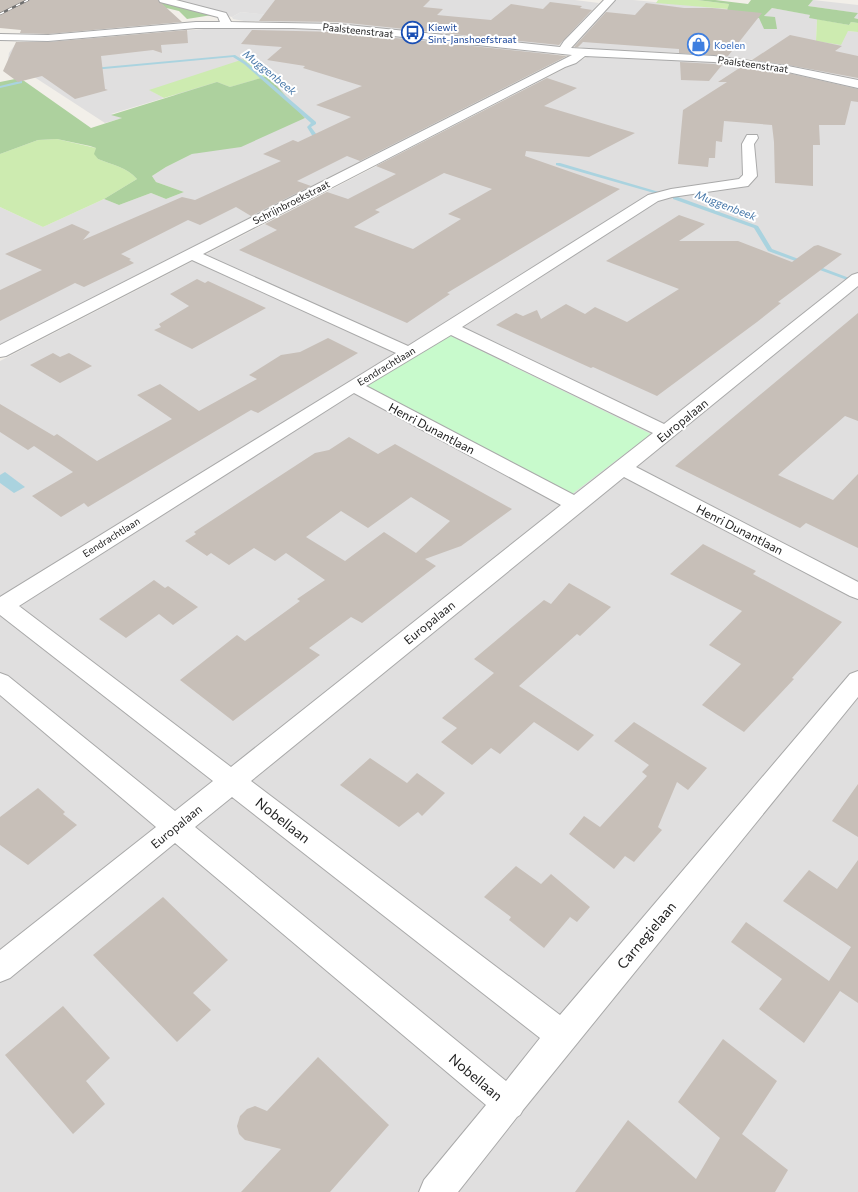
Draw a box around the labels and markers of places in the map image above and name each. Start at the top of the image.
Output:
bus stop icon: Kiewit Sint-Janshoefstraat [400,20,426,46]
place label: Kiewit Sint-Janshoefstraat [428,21,517,45]
shop icon: Koelen [685,32,711,58]
place label: Koelen [714,39,745,51]

